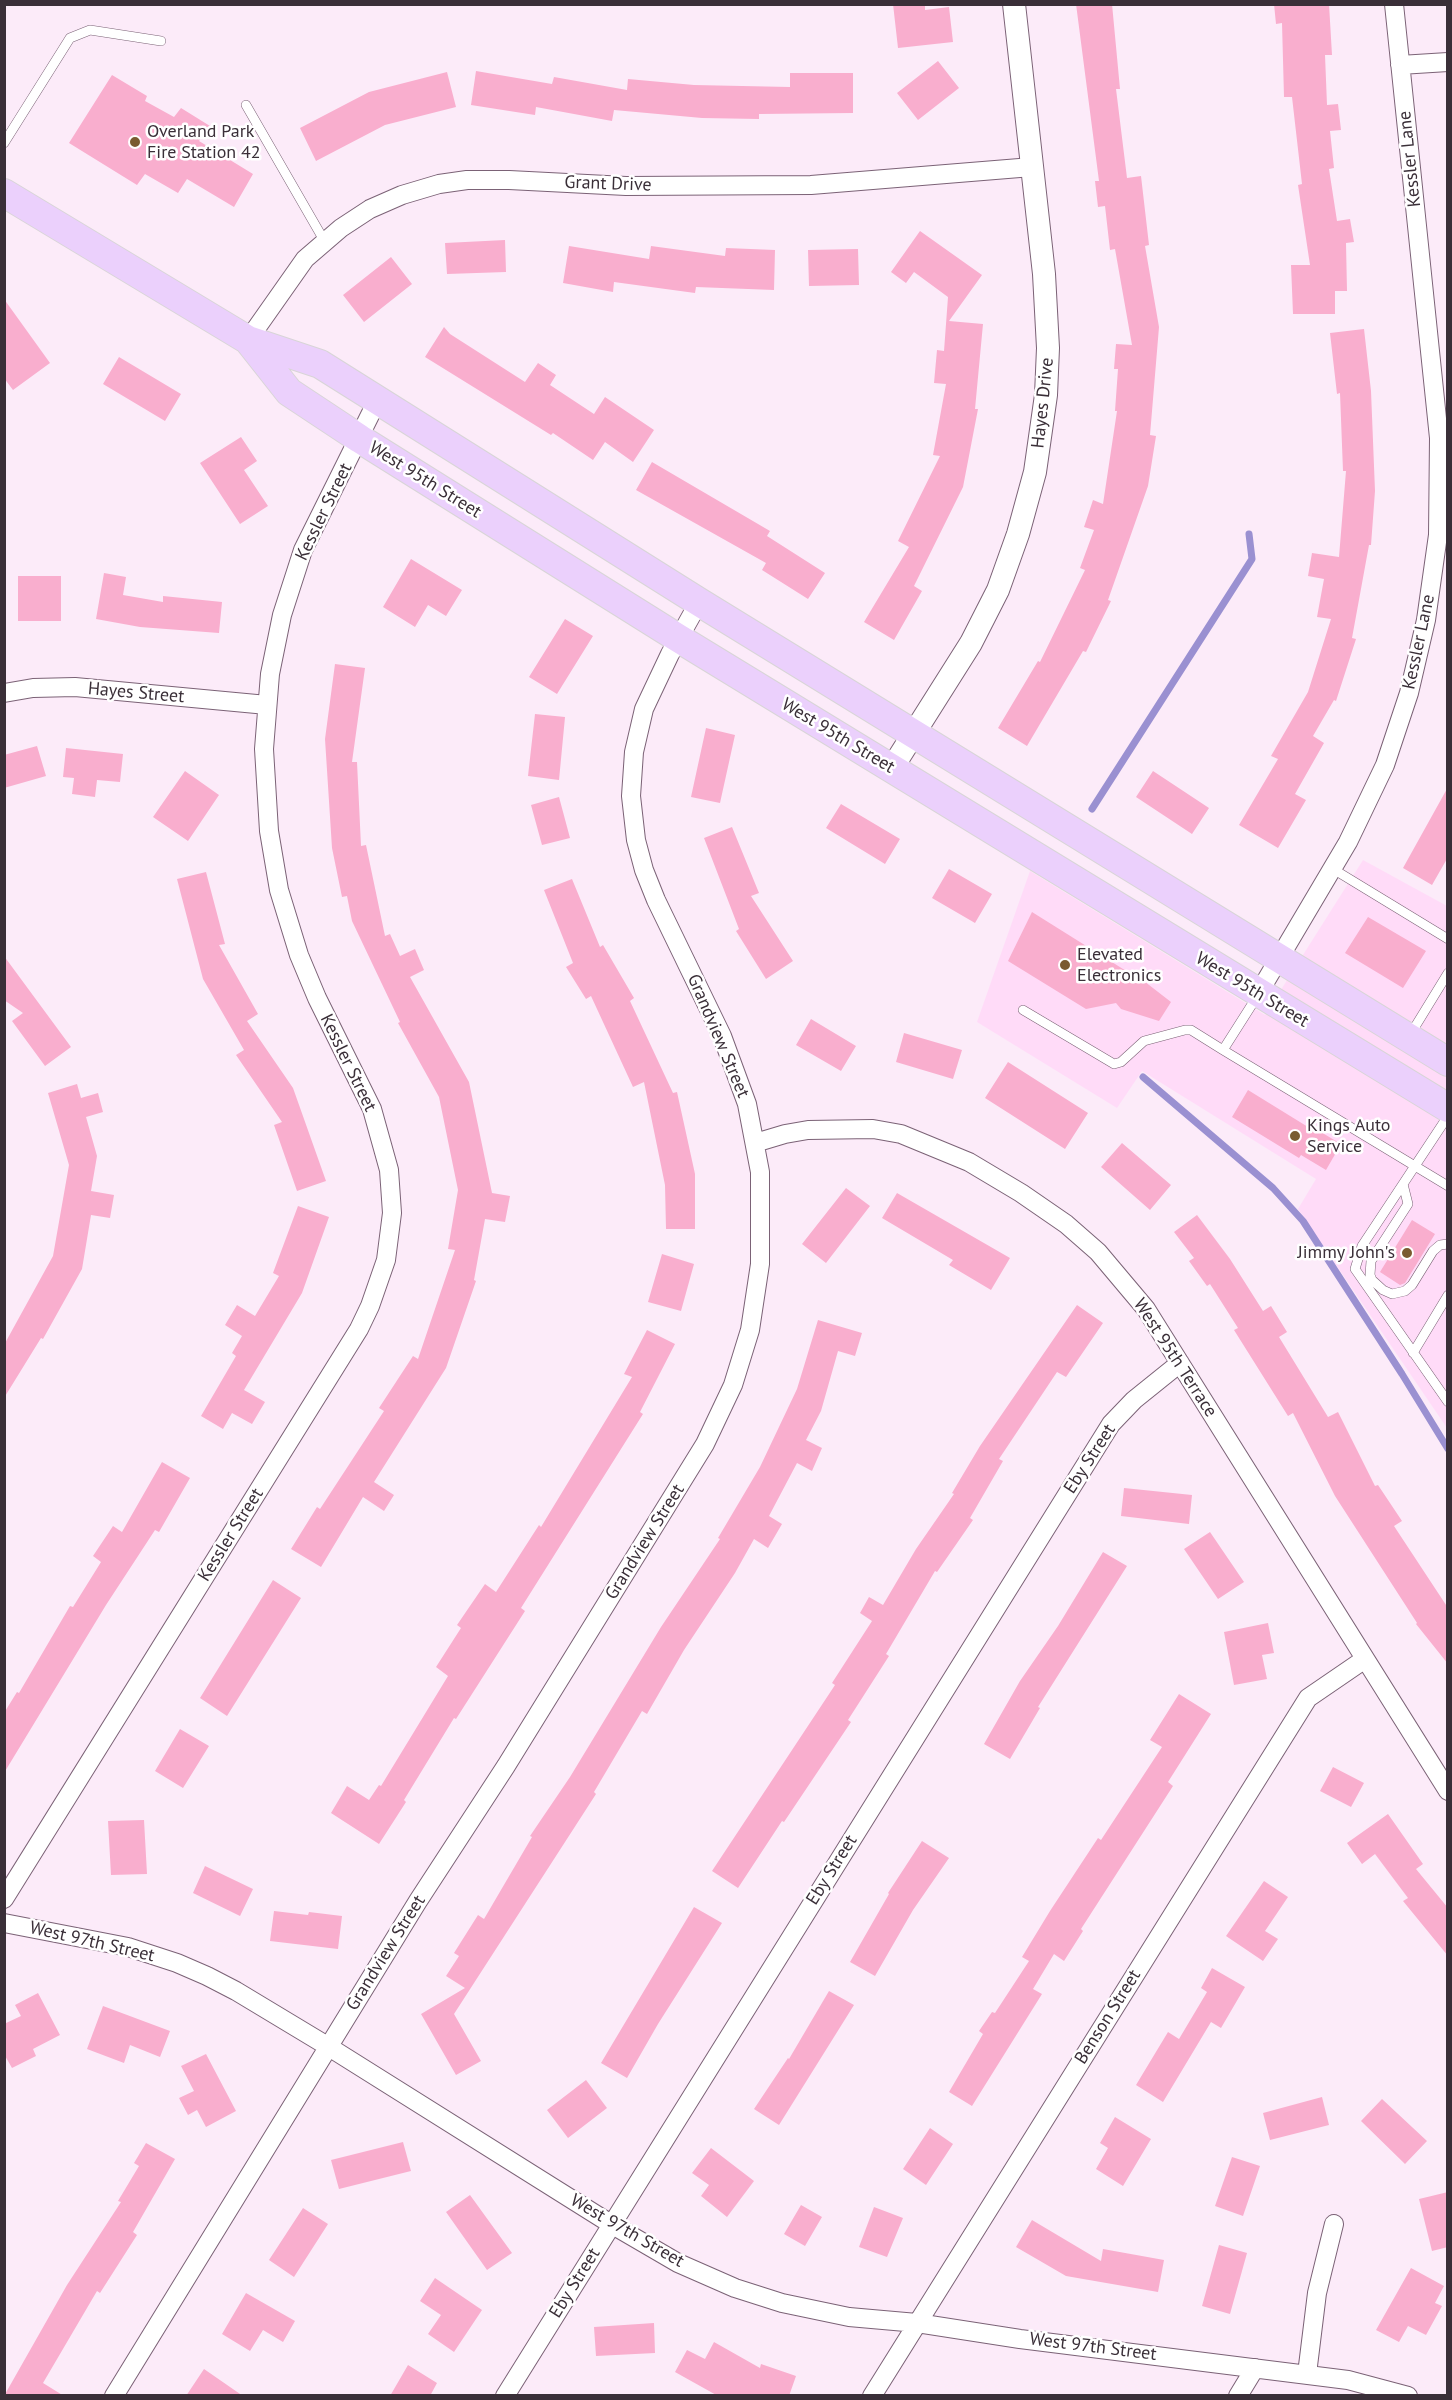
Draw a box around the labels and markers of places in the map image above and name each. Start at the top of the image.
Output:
place label: Overland Park Fire Station 42 [147,121,261,164]
marker: Overland Park Fire Station 42 [128,135,142,149]
place label: Elevated Electronics [1077,944,1161,986]
marker: Elevated Electronics [1058,958,1072,972]
place label: Kings Auto Service [1307,1115,1390,1158]
marker: Kings Auto Service [1288,1129,1302,1143]
place label: Jimmy John's [1298,1242,1395,1264]
marker: Jimmy John's [1400,1246,1414,1260]

